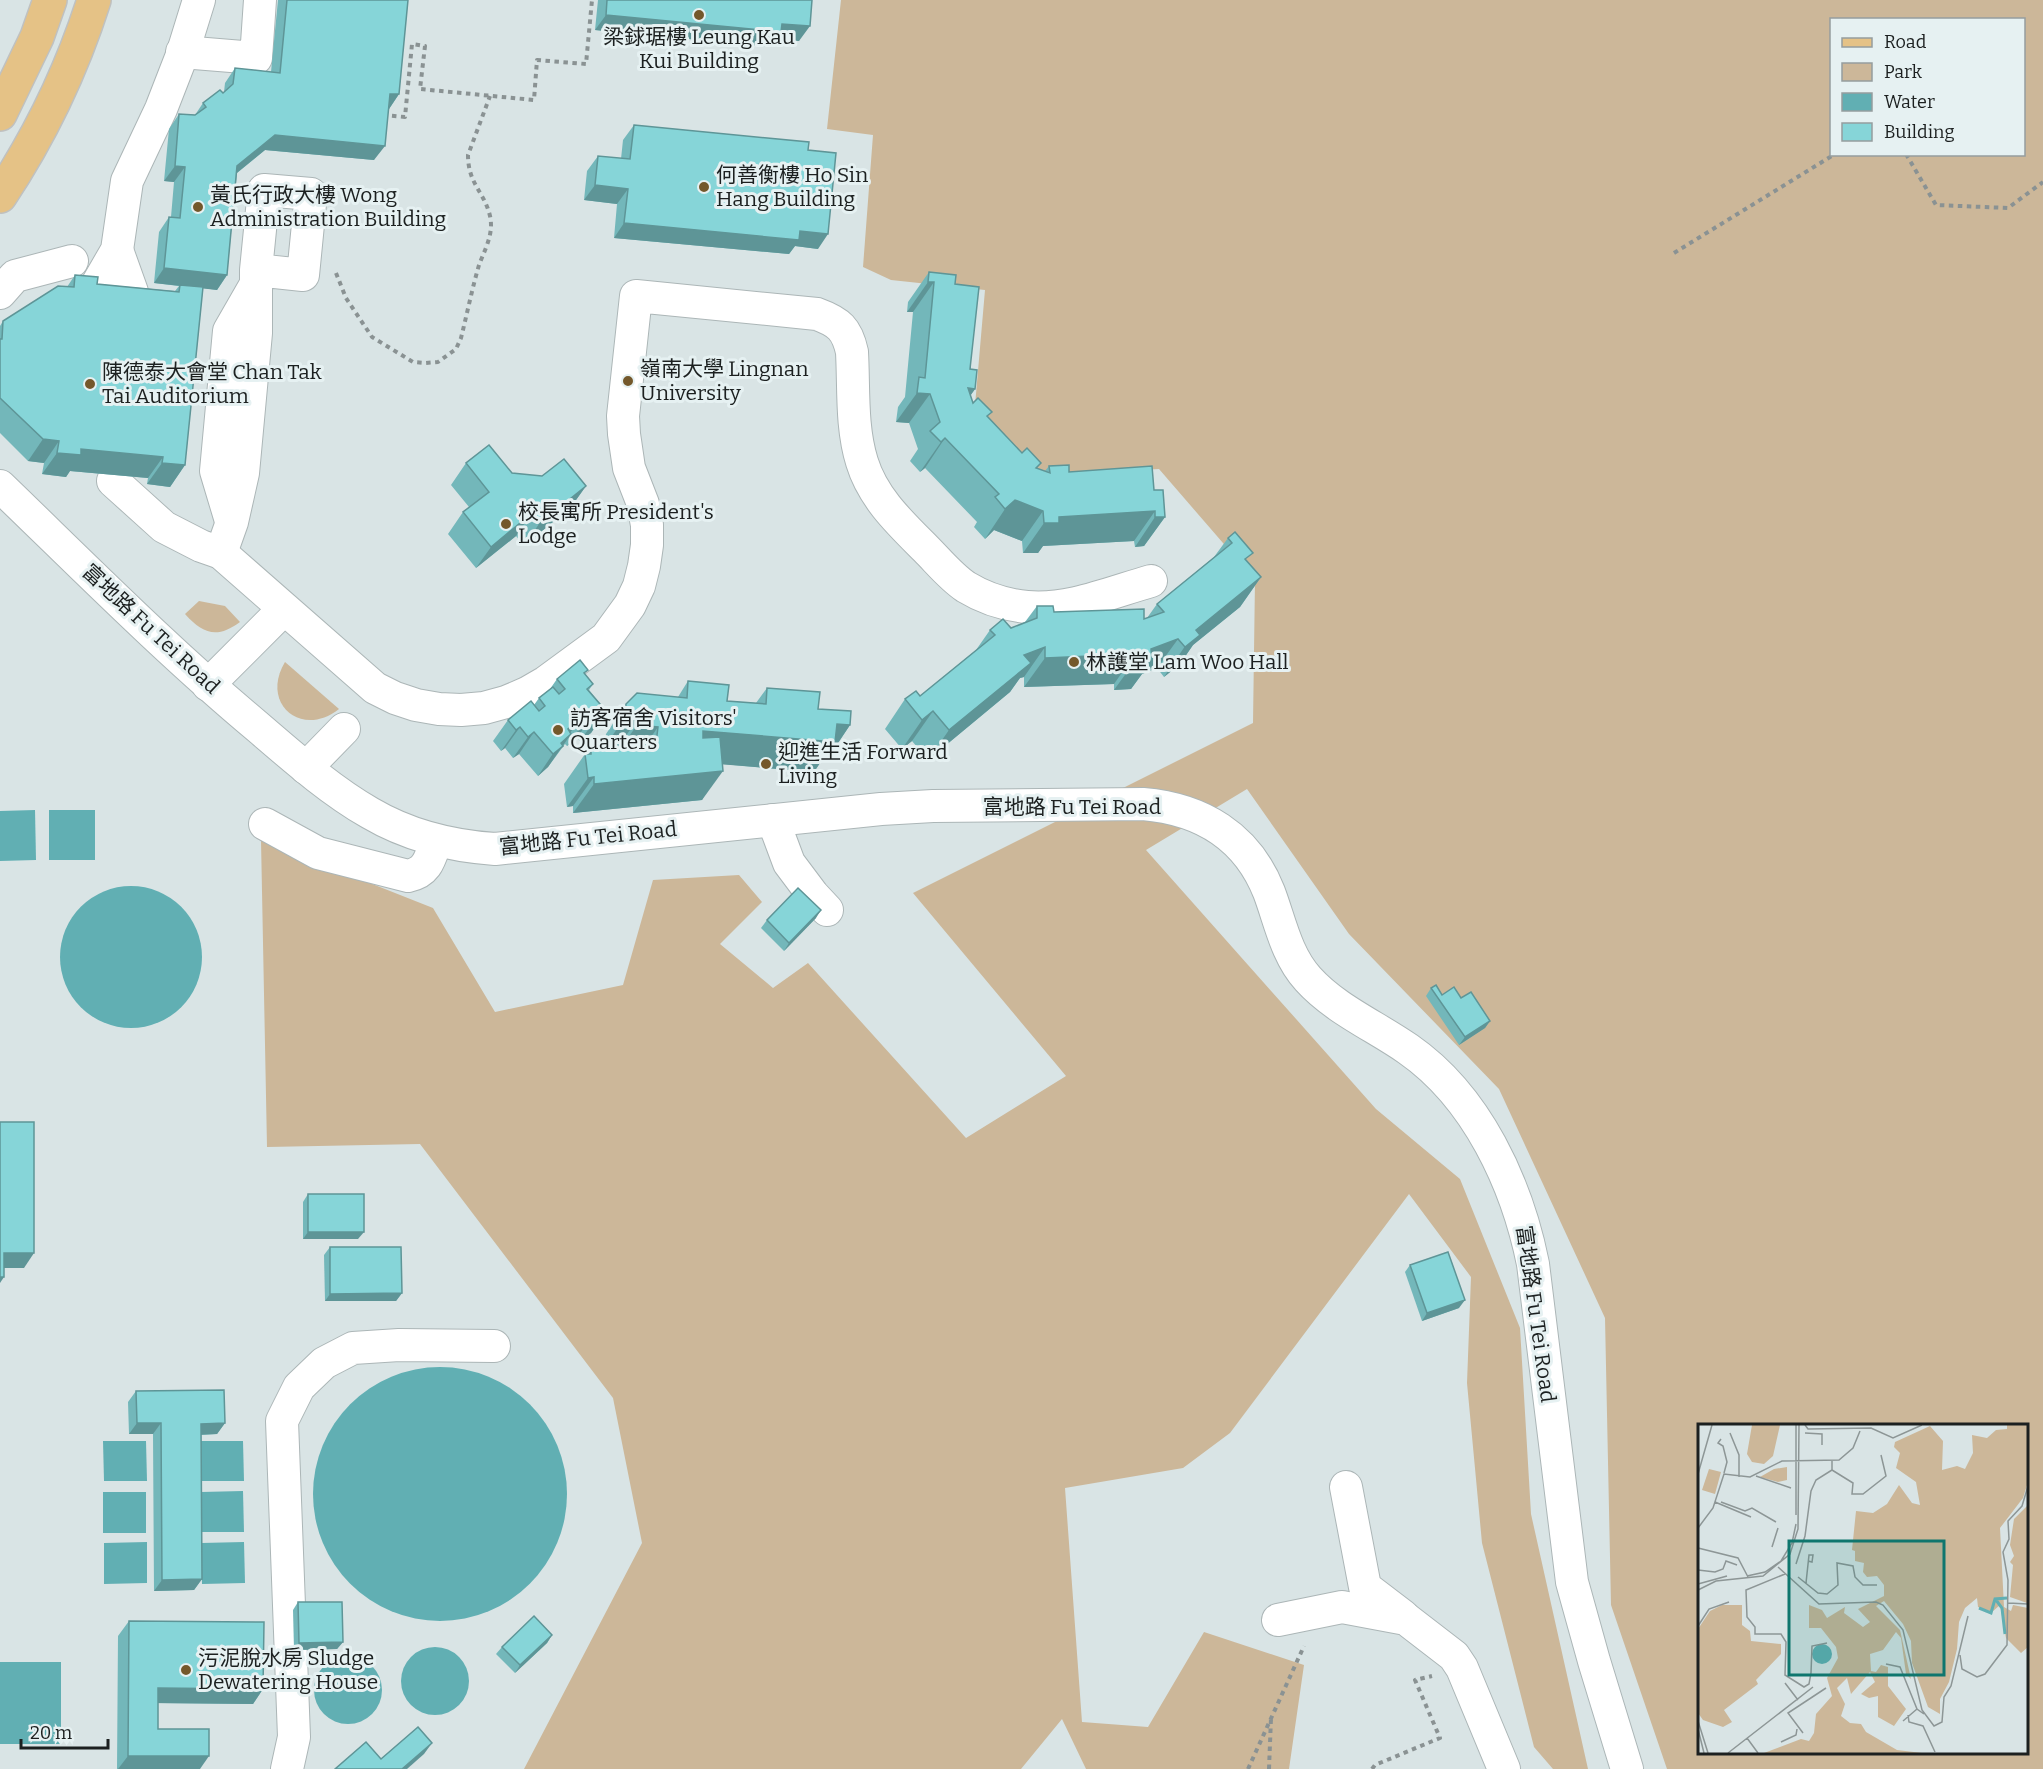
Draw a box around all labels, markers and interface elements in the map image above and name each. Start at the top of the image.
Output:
marker: 梁銶琚樓 Leung Kau Kui Building [692,8,706,22]
legend [1830,18,2025,156]
place label: 梁銶琚樓 Leung Kau Kui Building [603,24,795,74]
text: Road [1884,31,1927,53]
text: Park [1884,61,1923,83]
text: Water [1884,91,1935,113]
text: Building [1884,121,1955,143]
place label: 何善衡樓 Ho Sin Hang Building [716,162,868,212]
marker: 何善衡樓 Ho Sin Hang Building [697,180,711,194]
place label: 黃氏行政大樓 Wong Administration Building [210,182,446,232]
marker: 黃氏行政大樓 Wong Administration Building [191,200,205,214]
place label: 嶺南大學 Lingnan University [640,356,809,406]
place label: 陳德泰大會堂 Chan Tak Tai Auditorium [102,359,322,409]
marker: 嶺南大學 Lingnan University [621,374,635,388]
marker: 陳德泰大會堂 Chan Tak Tai Auditorium [83,377,97,391]
place label: 校長寓所 President's Lodge [518,499,714,549]
marker: 校長寓所 President's Lodge [499,517,513,531]
street label: 富地路 Fu Tei Road [77,559,225,699]
place label: 林護堂 Lam Woo Hall [1086,649,1289,675]
marker: 林護堂 Lam Woo Hall [1067,655,1081,669]
place label: 訪客宿舍 Visitors' Quarters [570,705,737,755]
marker: 訪客宿舍 Visitors' Quarters [551,723,565,737]
place label: 迎進生活 Forward Living [778,739,948,789]
marker: 迎進生活 Forward Living [759,757,773,771]
street label: 富地路 Fu Tei Road [983,794,1161,820]
street label: 富地路 Fu Tei Road [498,816,678,860]
street label: 富地路 Fu Tei Road [1511,1224,1561,1404]
inset map [1698,1424,2028,1754]
place label: 污泥脫水房 Sludge Dewatering House [198,1645,378,1695]
marker: 污泥脫水房 Sludge Dewatering House [179,1663,193,1677]
scale bar [21,1712,108,1750]
text: 20 m [30,1722,72,1744]

